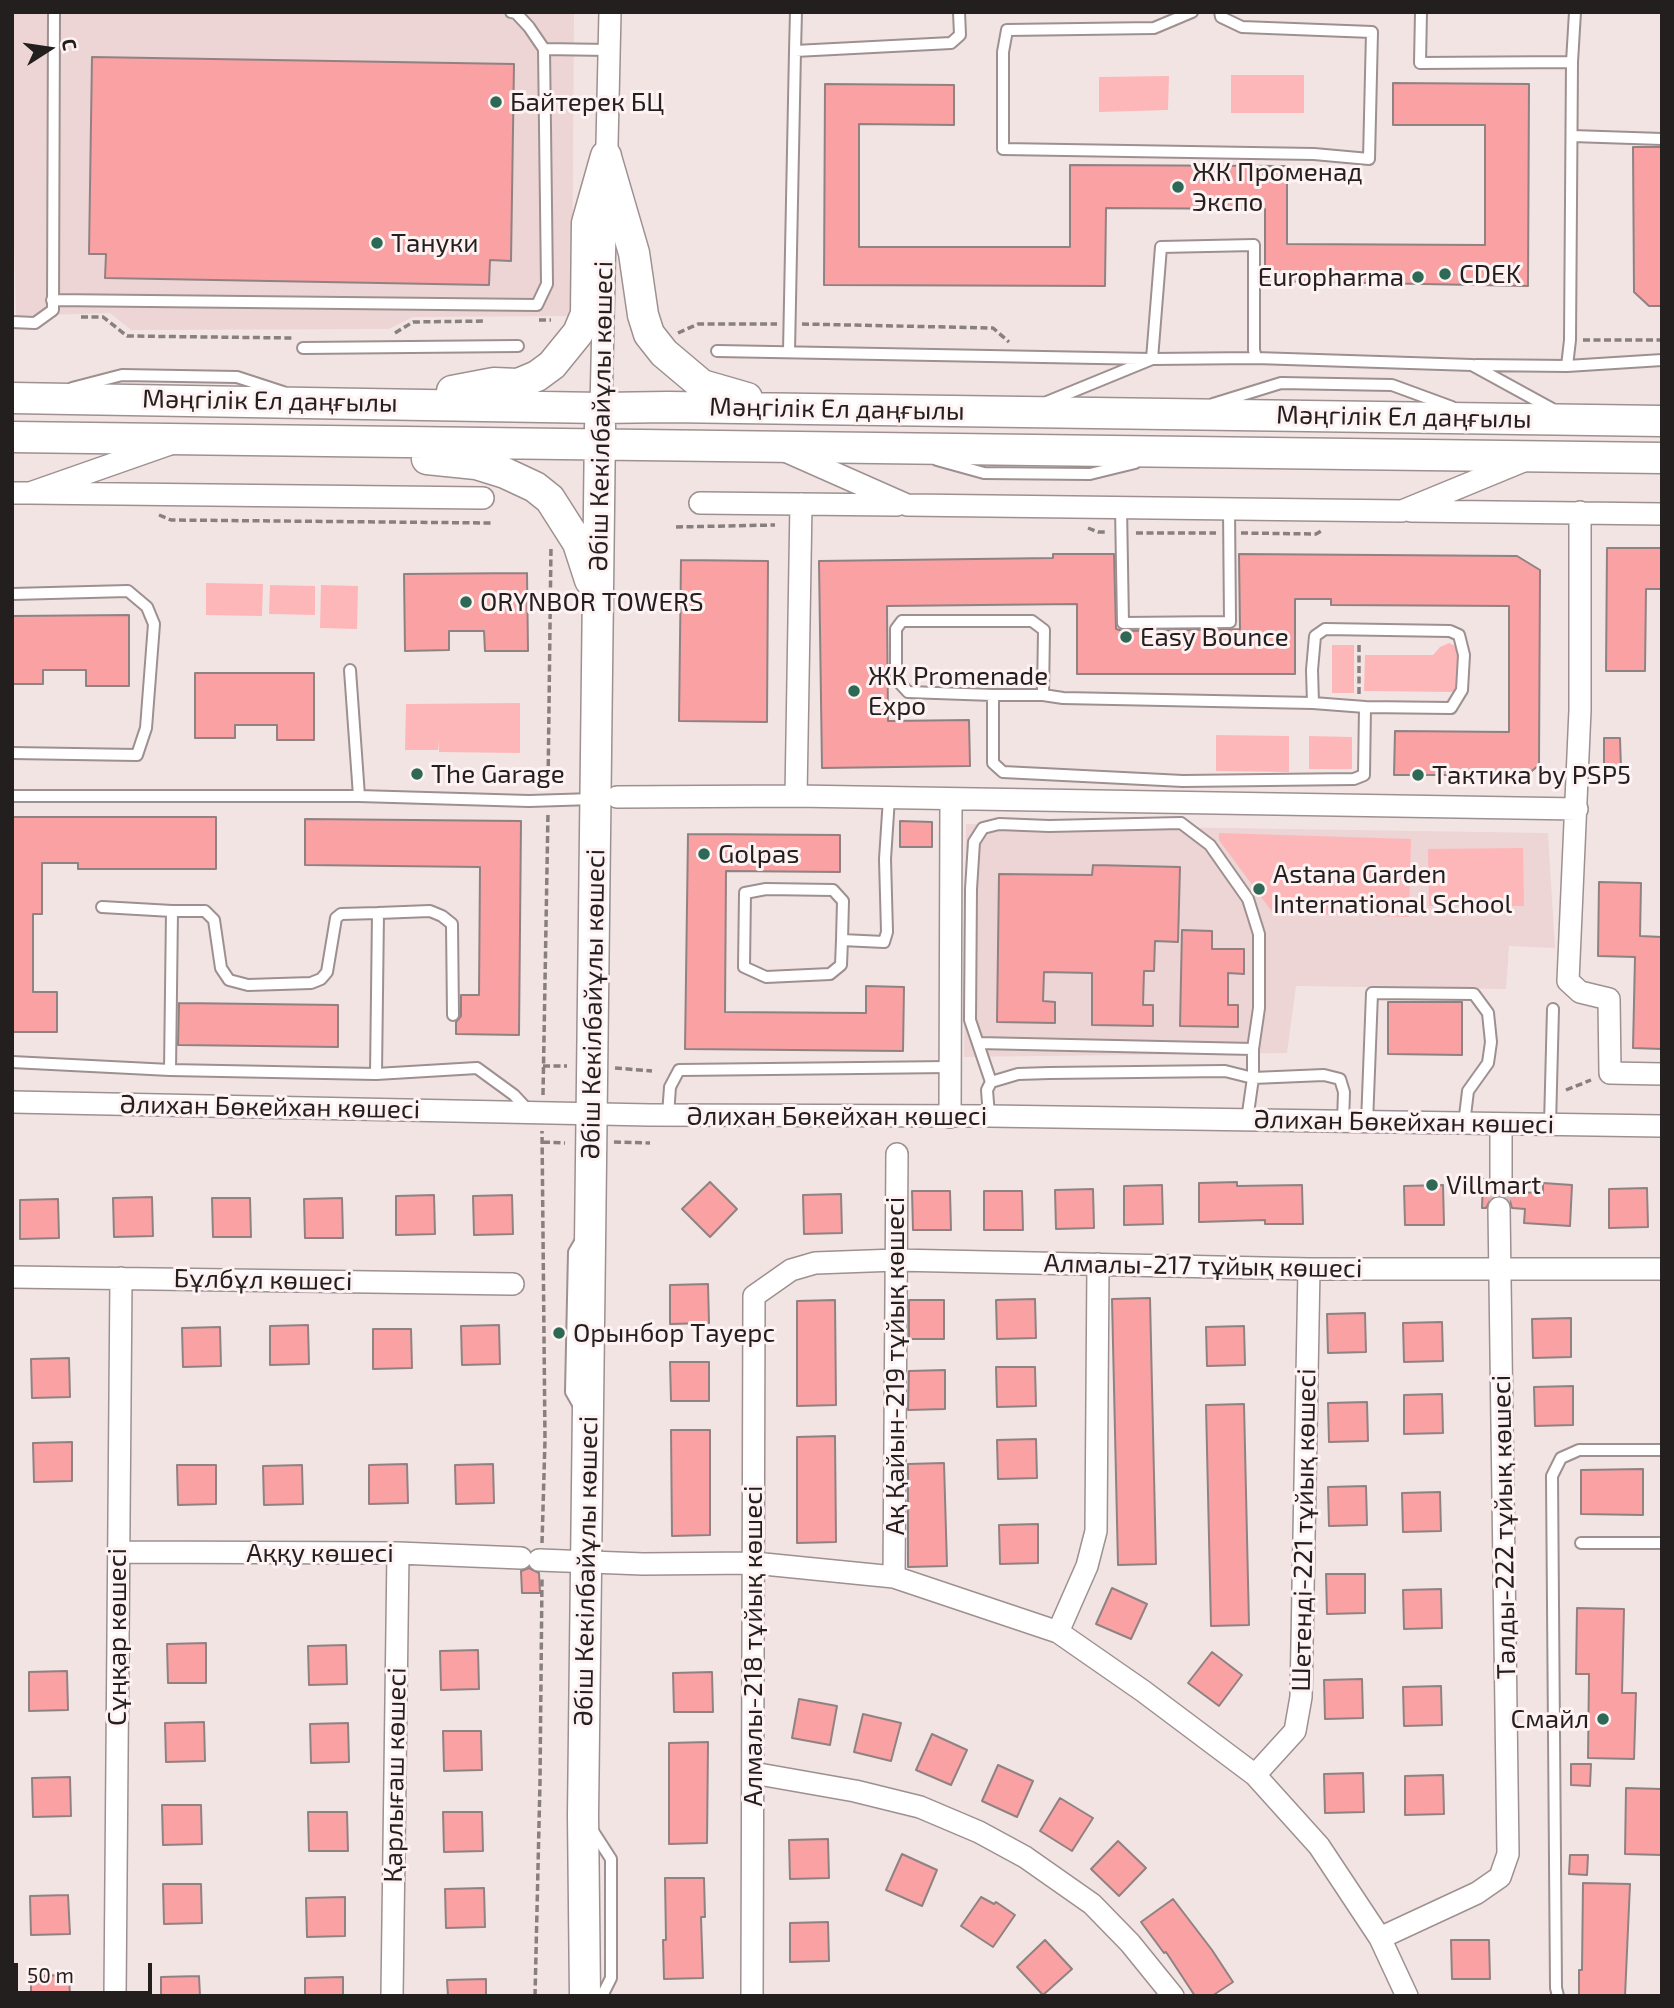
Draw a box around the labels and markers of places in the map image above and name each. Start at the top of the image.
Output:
place label: Байтерек БЦ [510,86,664,118]
marker: Байтерек БЦ [488,94,504,110]
place label: ЖК Променад Экспо [1192,156,1363,218]
marker: ЖК Променад Экспо [1170,179,1186,195]
place label: Тануки [391,227,479,259]
marker: Тануки [369,235,385,251]
place label: CDEK [1459,258,1521,290]
place label: Europharma [1258,261,1404,293]
marker: CDEK [1437,266,1453,282]
marker: Europharma [1410,269,1426,285]
place label: ORYNBOR TOWERS [480,586,704,618]
marker: ORYNBOR TOWERS [458,594,474,610]
place label: Easy Bounce [1140,621,1289,653]
marker: Easy Bounce [1118,629,1134,645]
place label: ЖК Promenade Expo [868,660,1048,722]
marker: ЖК Promenade Expo [846,683,862,699]
place label: The Garage [431,758,565,790]
place label: Тактика by PSP5 [1432,759,1631,791]
marker: The Garage [409,766,425,782]
marker: Тактика by PSP5 [1410,767,1426,783]
place label: Golpas [718,838,799,870]
marker: Golpas [696,846,712,862]
place label: Astana Garden International School [1273,858,1512,920]
marker: Astana Garden International School [1251,881,1267,897]
place label: Villmart [1446,1169,1541,1201]
marker: Villmart [1424,1177,1440,1193]
place label: Орынбор Тауерс [573,1317,775,1349]
marker: Орынбор Тауерс [551,1325,567,1341]
place label: Смайл [1511,1703,1589,1735]
marker: Смайл [1595,1711,1611,1727]

